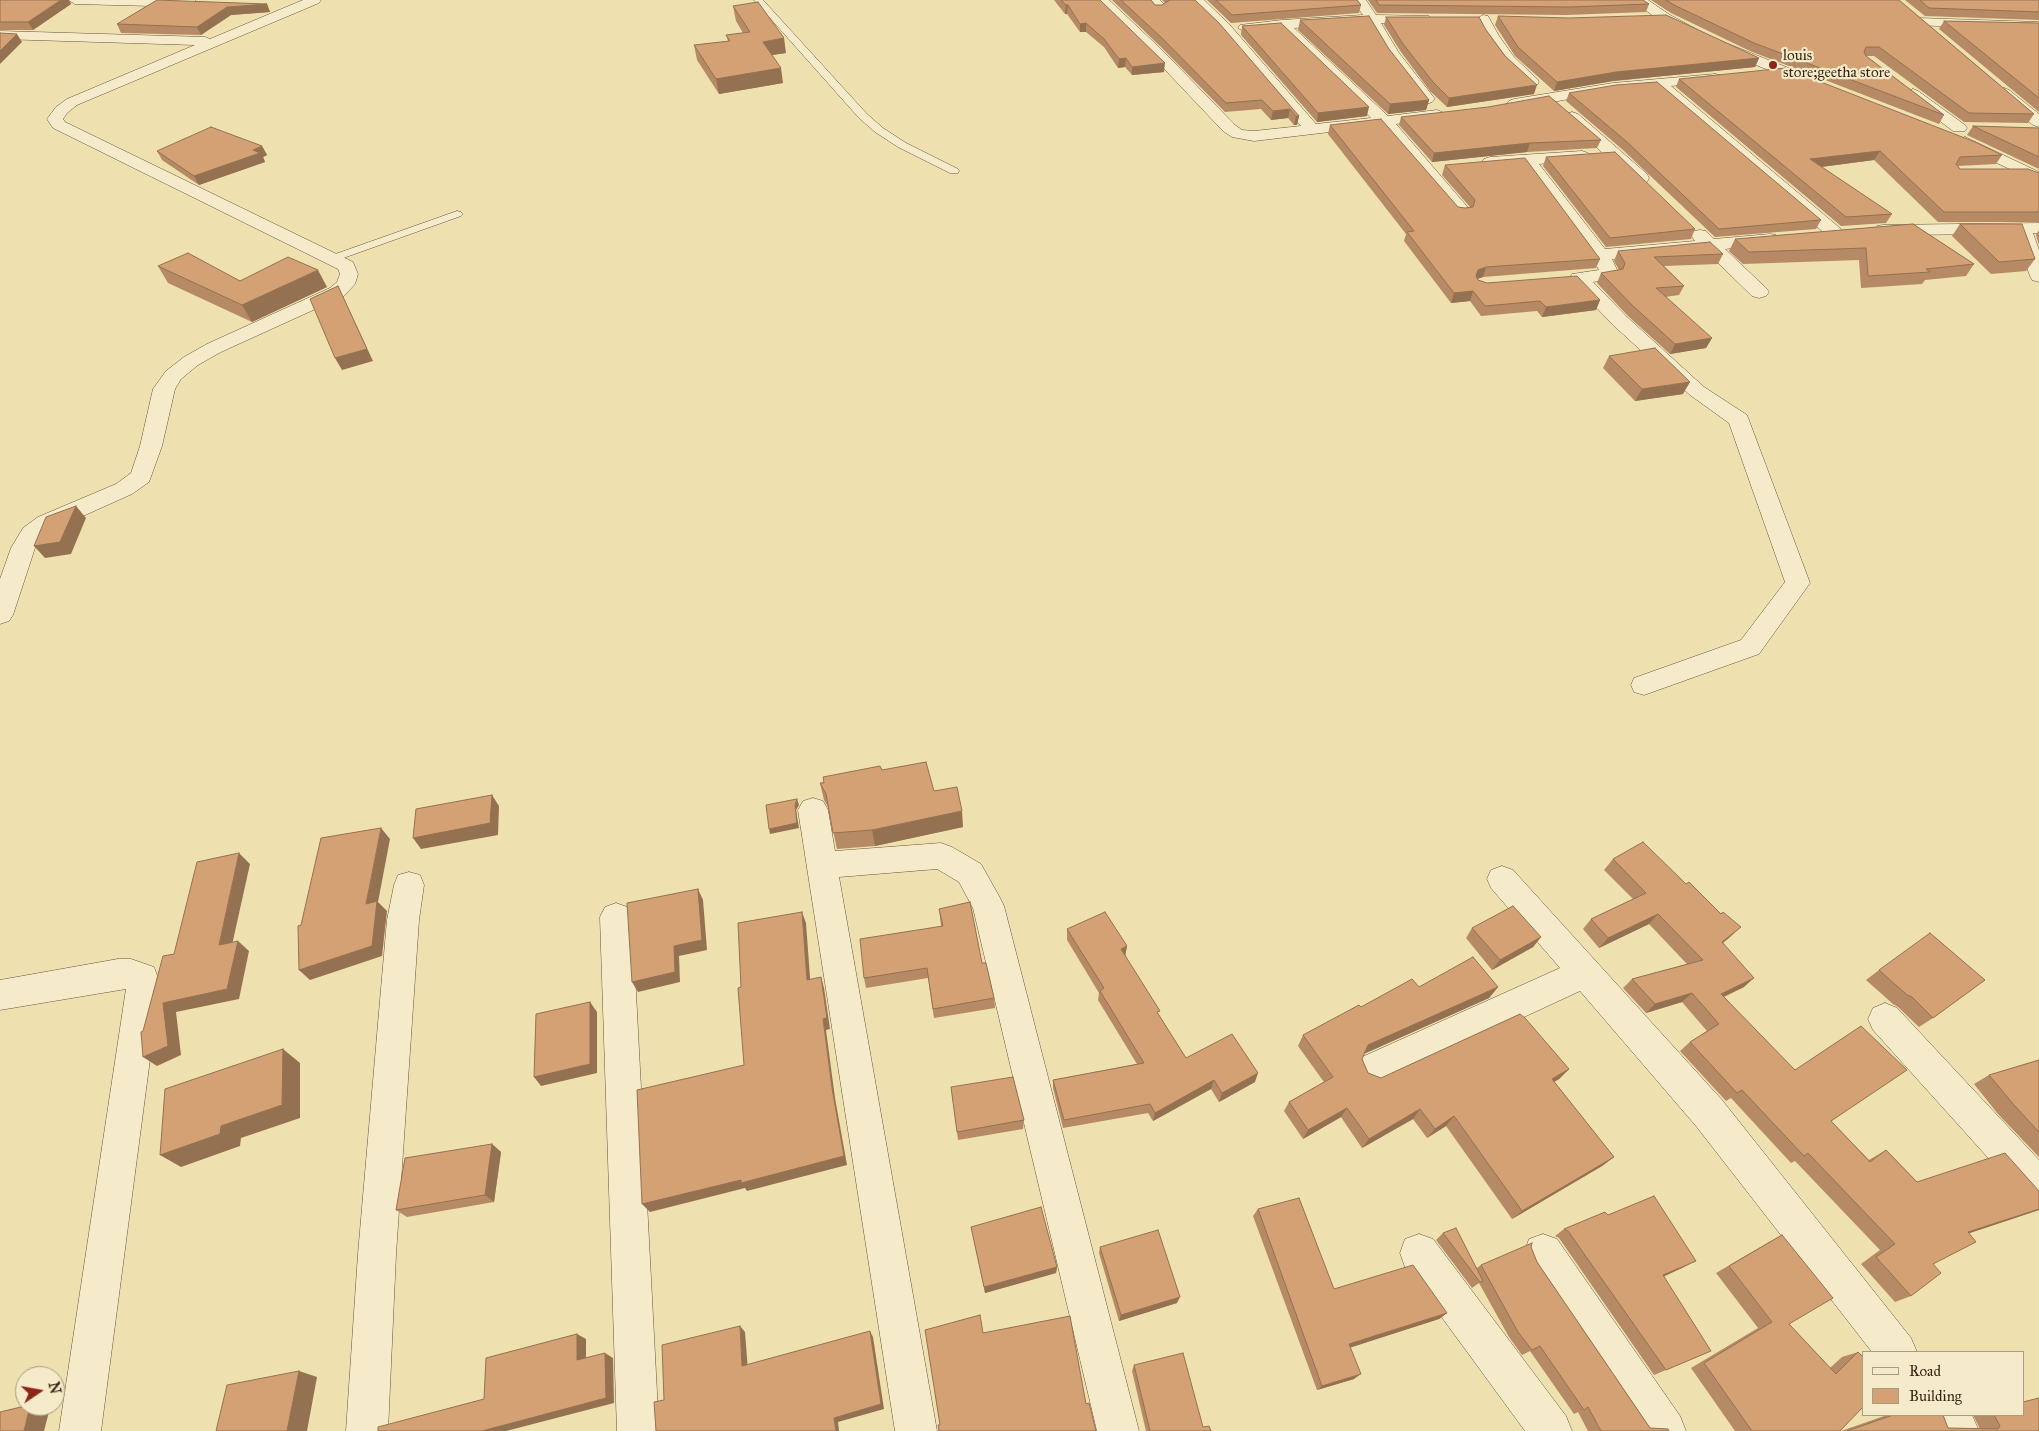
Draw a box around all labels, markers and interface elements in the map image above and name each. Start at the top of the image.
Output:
place label: louis store;geetha store [1783,47,1890,82]
marker: louis store;geetha store [1767,59,1779,71]
legend [1862,1351,2024,1416]
text: Road [1909,1362,1941,1380]
north arrow [15,1366,65,1416]
text: N [45,1380,64,1396]
text: Building [1909,1387,1962,1405]

